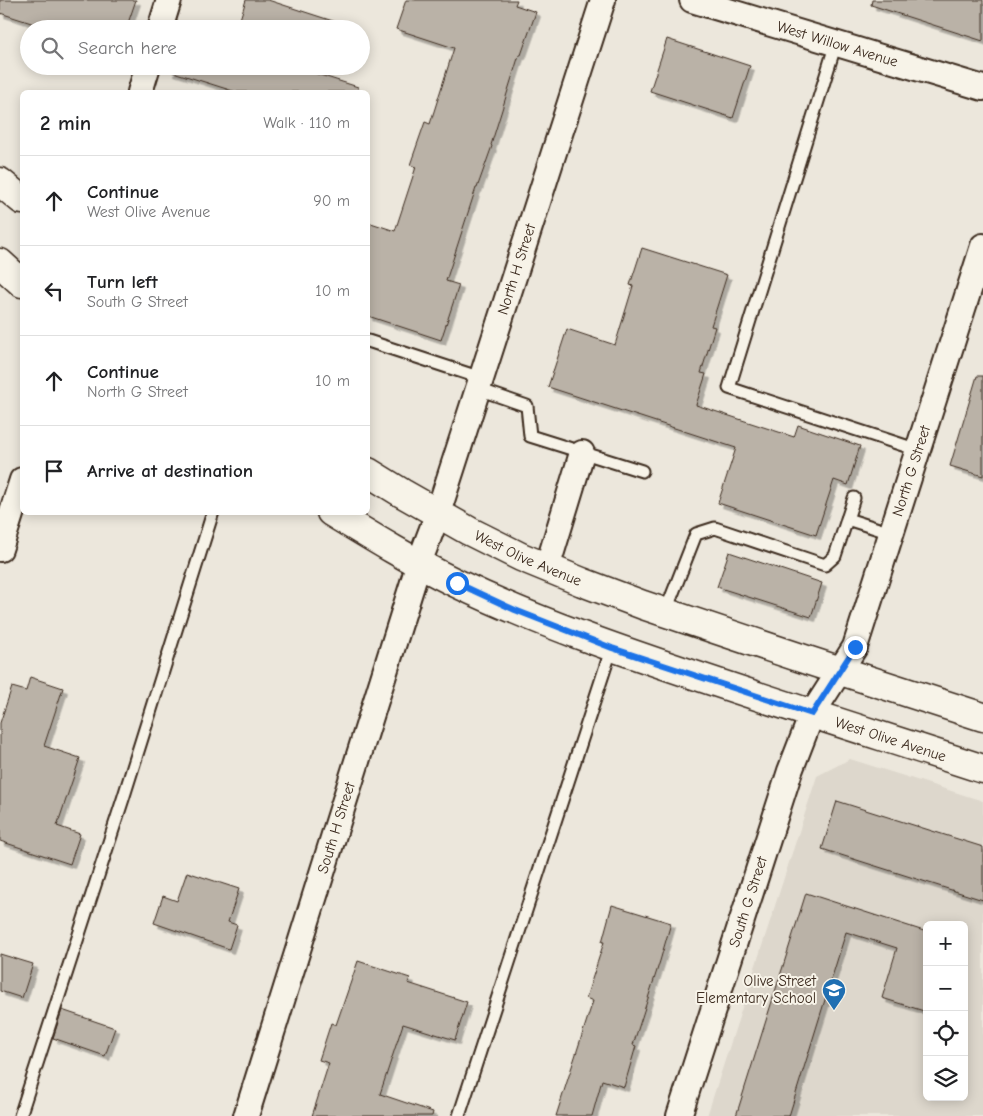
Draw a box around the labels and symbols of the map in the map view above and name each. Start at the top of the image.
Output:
street label: West Willow Avenue [775,17,901,71]
street label: North H Street [493,221,540,317]
street label: North G Street [888,422,934,519]
street label: West Olive Avenue [471,526,585,590]
route start [446,572,469,595]
route end [844,636,867,659]
street label: West Olive Avenue [833,713,949,766]
street label: South H Street [313,779,359,876]
street label: South G Street [725,853,771,950]
place label: Olive Street Elementary School [696,972,817,1007]
school or university icon: Olive Street Elementary School [821,977,847,1011]

